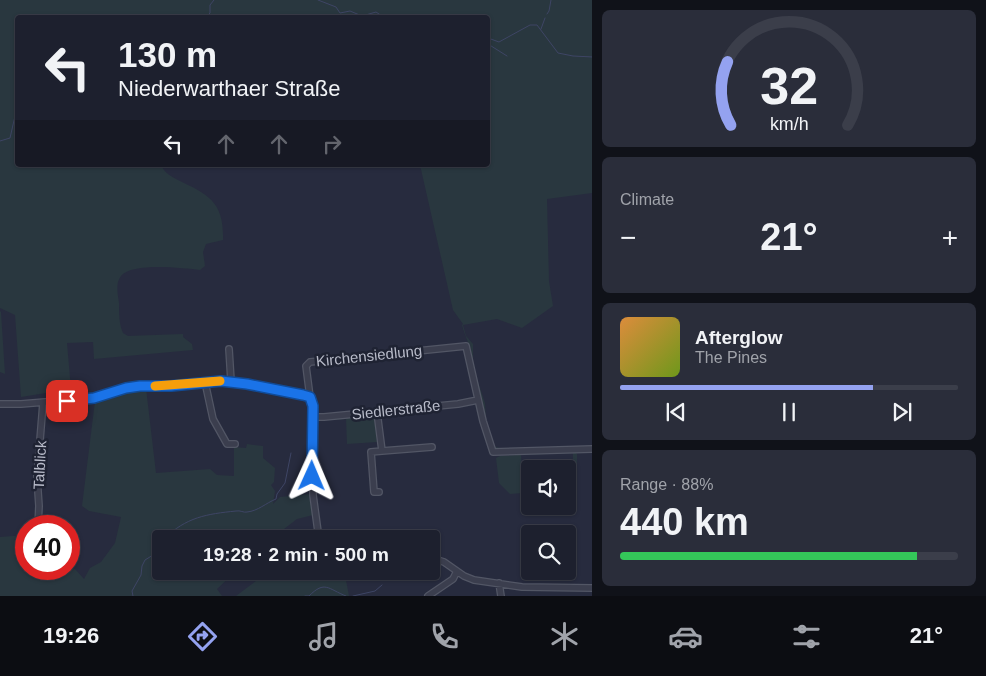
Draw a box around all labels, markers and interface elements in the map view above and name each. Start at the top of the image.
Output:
icon: left [35,35,100,100]
text: 130 m [118,35,217,74]
text: 32 [760,57,818,115]
text: Niederwarthaer Straße [118,76,341,101]
text: km/h [770,114,808,134]
icon: left [159,130,187,158]
icon: ahead [212,130,240,158]
icon: ahead [265,130,293,158]
icon: right [318,130,346,158]
text: Climate [620,191,674,208]
text: 21° [760,216,818,258]
text: − [620,222,636,253]
text: + [942,222,958,253]
text: Afterglow [695,327,783,348]
street label: Kirchensiedlung [315,341,423,370]
text: The Pines [695,349,767,366]
pin [46,380,88,422]
icon: arrive [53,387,81,415]
street label: Siedlerstraße [351,396,441,423]
icon: previous [662,398,690,426]
icon: pause [775,398,803,426]
icon: next [888,398,916,426]
street label: Talblick [30,439,49,490]
position arrow [285,449,337,501]
map controls [521,460,576,580]
button: sound [521,460,576,515]
text: Range · 88% [620,476,713,493]
text: 440 km [620,501,749,543]
speed limit sign: 40 [15,515,80,580]
button: search [521,525,576,580]
text: 19:28 · 2 min · 500 m [203,544,389,565]
icon: directions [185,619,220,654]
icon: music [306,619,341,654]
icon: phone [427,619,462,654]
icon: climate [547,619,582,654]
icon: car [668,619,703,654]
icon: filters [789,619,824,654]
text: 19:26 [43,623,99,648]
text: 21° [910,623,943,648]

